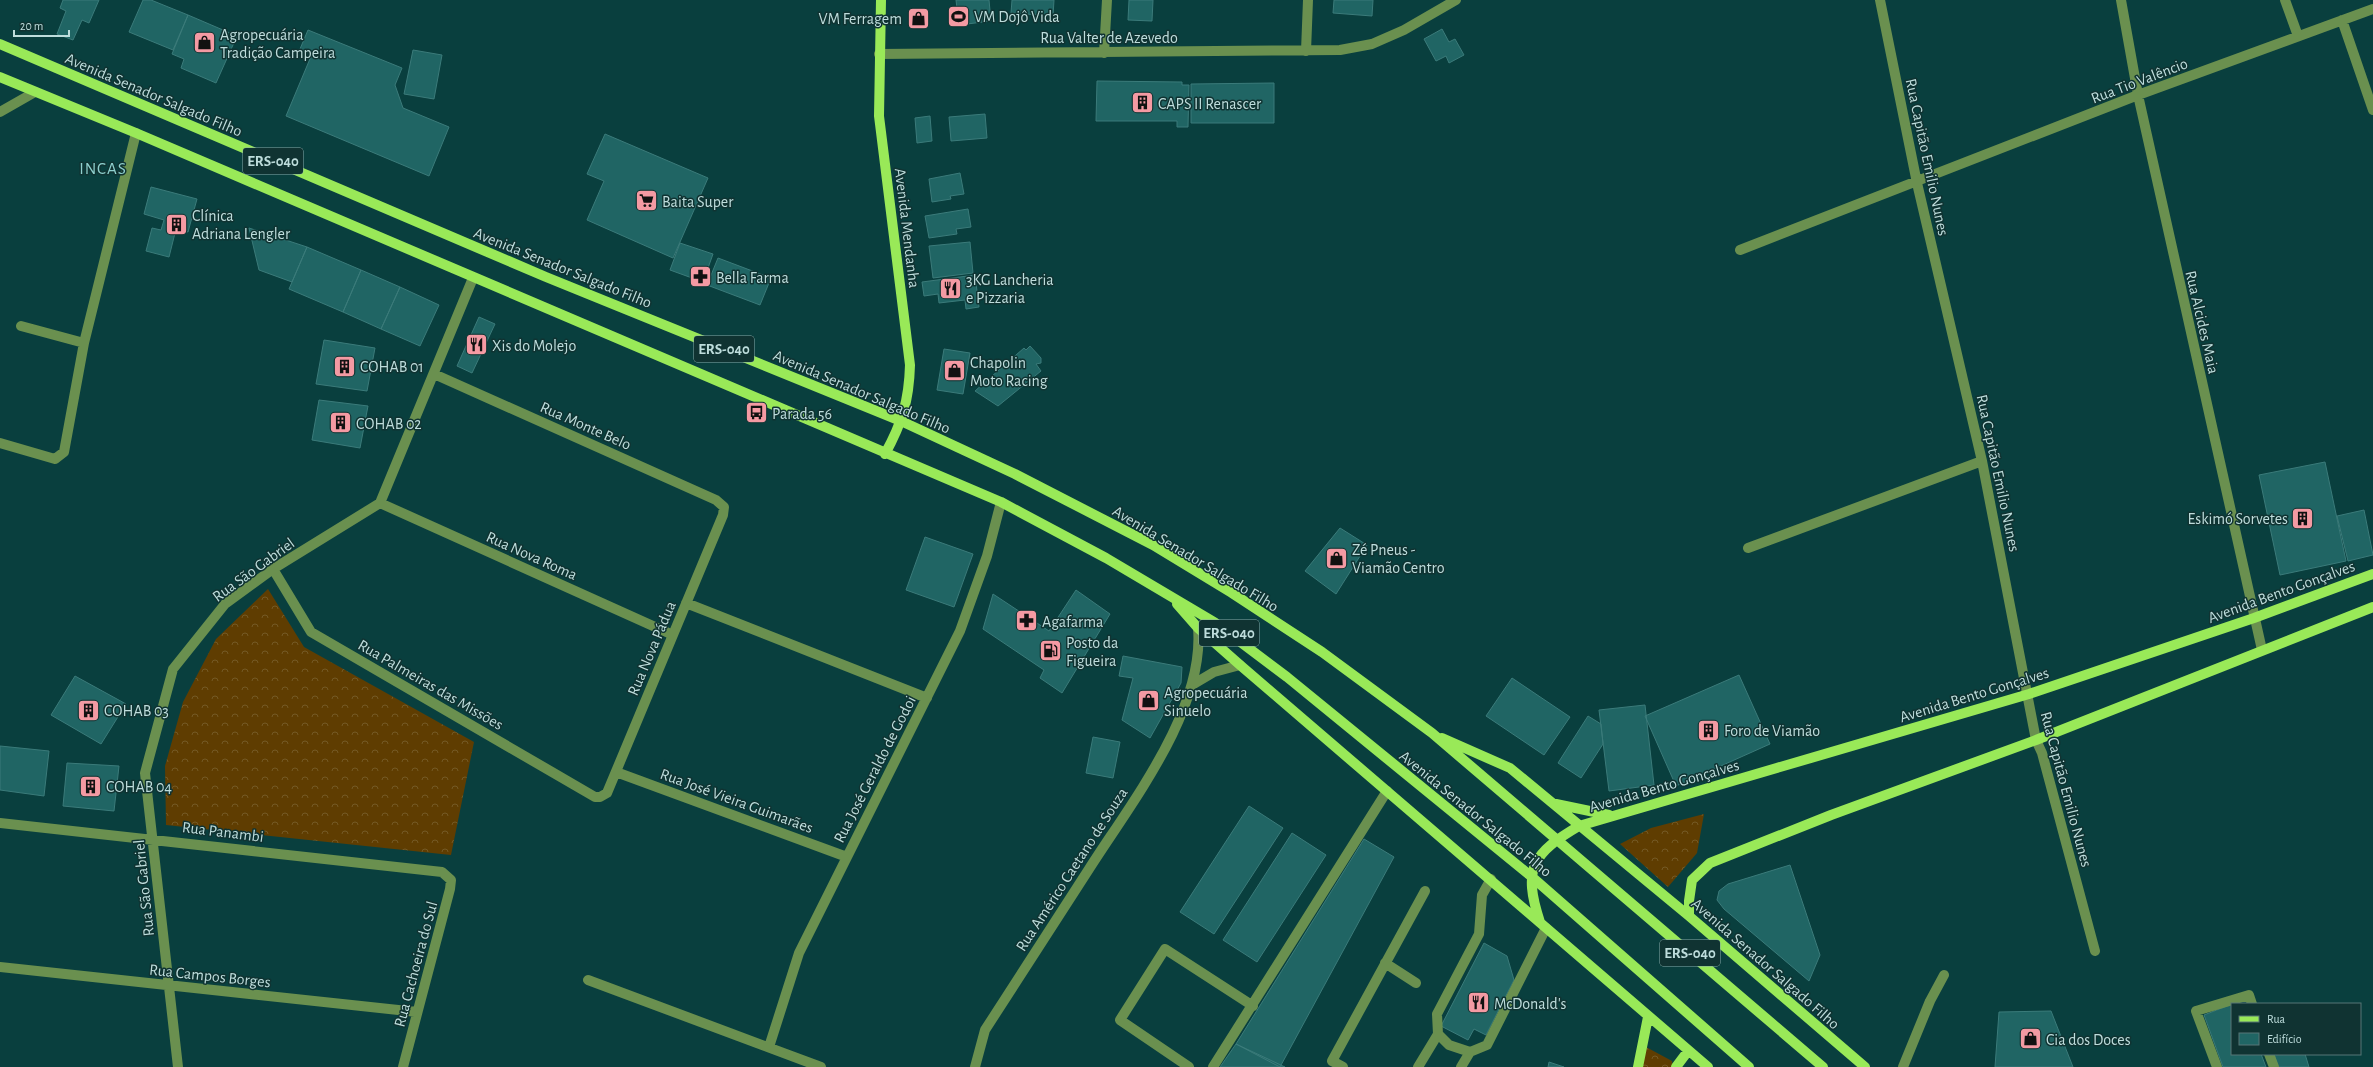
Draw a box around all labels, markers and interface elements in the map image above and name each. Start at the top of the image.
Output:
sports icon: VM Dojô Vida [946,3,972,29]
shop icon: VM Ferragem [905,5,931,31]
place label: VM Dojô Vida [974,9,1060,26]
place label: VM Ferragem [819,11,902,27]
scale bar [14,12,69,38]
text: 20 m [20,20,43,32]
place label: Agropecuária Tradição Campeira [220,27,335,61]
shop icon: Agropecuária Tradição Campeira [192,30,218,56]
street label: Rua Valter de Azevedo [1040,30,1178,46]
street label: Avenida Senador Salgado Filho [63,50,245,140]
street label: Rua Tio Valêncio [2089,55,2190,107]
street label: Rua Capitão Emilio Nunes [1903,77,1952,237]
building icon: CAPS II Renascer [1129,90,1155,116]
place label: CAPS II Renascer [1158,96,1262,112]
road number: ERS-040 [243,148,303,174]
district label: INCAS [79,160,127,177]
street label: Avenida Mendanha [892,167,922,289]
supermarket icon: Baita Super [634,188,660,214]
place label: Baita Super [662,194,734,210]
place label: Clínica Adriana Lengler [192,208,291,242]
building icon: Clínica Adriana Lengler [164,211,190,237]
street label: Avenida Senador Salgado Filho [471,225,654,311]
pharmacy icon: Bella Farma [687,264,713,290]
street label: Rua Alcides Maia [2182,269,2222,375]
place label: Bella Farma [716,270,789,286]
place label: 3KG Lancheria e Pizzaria [966,272,1054,306]
restaurant icon: 3KG Lancheria e Pizzaria [937,275,963,301]
restaurant icon: Xis do Molejo [463,332,489,358]
road number: ERS-040 [694,336,754,362]
place label: Xis do Molejo [492,338,576,355]
street label: Avenida Senador Salgado Filho [771,347,953,437]
building icon: COHAB 01 [332,353,358,379]
place label: Chapolin Moto Racing [970,355,1048,389]
shop icon: Chapolin Moto Racing [941,358,967,384]
place label: COHAB 01 [360,359,424,375]
street label: Rua Capitão Emilio Nunes [1974,393,2023,553]
street label: Rua Monte Belo [538,399,634,453]
bus stop icon: Parada 56 [744,400,770,426]
place label: Parada 56 [772,406,832,422]
building icon: COHAB 02 [327,410,353,436]
place label: COHAB 02 [356,416,422,432]
street label: Avenida Senador Salgado Filho [1110,503,1281,615]
building icon: Eskimó Sorvetes [2290,505,2316,531]
place label: Eskimó Sorvetes [2188,511,2288,527]
street label: Rua Nova Roma [484,529,579,583]
street label: Rua São Gabriel [210,535,298,605]
place label: Zé Pneus - Viamão Centro [1352,542,1445,576]
shop icon: Zé Pneus - Viamão Centro [1324,545,1350,571]
street label: Avenida Bento Gonçalves [2206,558,2357,626]
street label: Rua Nova Pádua [625,599,679,698]
pharmacy icon: Agafarma [1014,608,1040,634]
place label: Agafarma [1042,614,1103,630]
road number: ERS-040 [1199,620,1259,646]
place label: Posto da Figueira [1066,635,1118,669]
street label: Rua Palmeiras das Missões [355,637,506,733]
fuel station icon: Posto da Figueira [1038,638,1064,664]
street label: Avenida Bento Gonçalves [1898,665,2051,725]
place label: Agropecuária Sinuelo [1164,685,1248,719]
shop icon: Agropecuária Sinuelo [1136,688,1162,714]
street label: Rua José Geraldo de Godoi [831,693,919,845]
building icon: COHAB 03 [75,697,101,723]
place label: COHAB 03 [104,703,169,719]
street label: Rua Capitão Emilio Nunes [2038,710,2095,869]
building icon: Foro de Viamão [1695,717,1721,743]
place label: Foro de Viamão [1724,723,1820,739]
street label: Avenida Senador Salgado Filho [1396,748,1555,880]
street label: Avenida Bento Gonçalves [1587,757,1741,815]
street label: Rua José Vieira Guimarães [658,766,815,836]
building icon: COHAB 04 [78,773,104,799]
place label: COHAB 04 [106,779,172,795]
street label: Rua Américo Caetano de Souza [1013,785,1131,954]
street label: Rua Panambi [181,819,265,845]
street label: Rua São Gabriel [131,839,157,937]
street label: Avenida Senador Salgado Filho [1688,895,1843,1032]
street label: Rua Cachoeira do Sul [391,900,440,1029]
road number: ERS-040 [1660,940,1720,966]
street label: Rua Campos Borges [148,962,271,990]
restaurant icon: McDonald's [1465,990,1491,1016]
place label: McDonald's [1494,996,1567,1012]
legend [2231,1003,2361,1055]
text: Rua [2267,1013,2286,1025]
shop icon: Cia dos Doces [2017,1026,2043,1052]
place label: Cia dos Doces [2046,1032,2131,1048]
text: Edifício [2267,1033,2302,1045]

